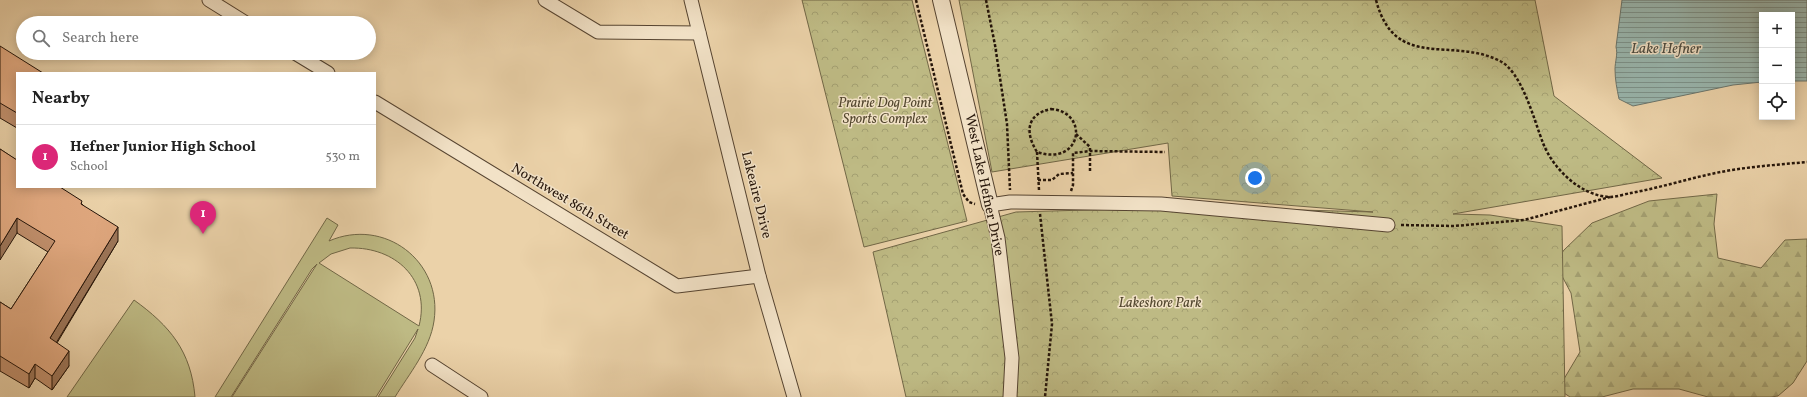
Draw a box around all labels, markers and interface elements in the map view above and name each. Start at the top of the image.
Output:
map controls [1759,12,1795,120]
button: + [1759,12,1795,48]
search box [16,16,376,60]
icon: search [30,27,52,49]
text: Search here [62,28,139,49]
water label: Lake Hefner [1631,39,1701,60]
button: − [1759,48,1795,84]
button: locate [1759,84,1795,120]
text: Nearby [32,87,90,110]
park label: Prairie Dog Point Sports Complex [838,94,933,129]
street label: West Lake Hefner Drive [960,112,1008,258]
text: Hefner Junior High School [70,137,256,158]
text: 1 [42,148,48,166]
text: 530 m [325,148,360,166]
street label: Lakeaire Drive [736,149,776,241]
text: School [70,158,108,176]
street label: Northwest 86th Street [508,159,633,245]
your location [1245,168,1265,188]
pin: 1 [190,201,216,234]
park label: Lakeshore Park [1118,294,1202,313]

